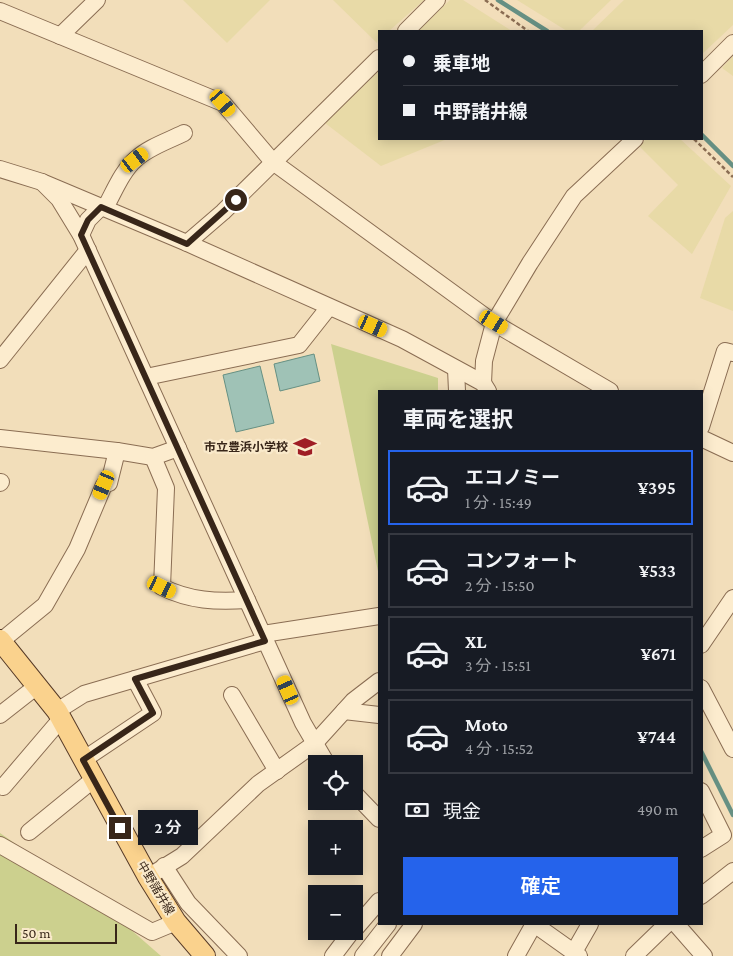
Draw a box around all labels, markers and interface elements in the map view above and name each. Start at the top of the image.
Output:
text: 乗車地 [433,53,490,74]
car [207,87,238,119]
text: 中野諸井線 [433,101,528,122]
car [118,145,151,175]
route start [225,189,247,211]
car [477,308,510,336]
car [356,313,389,339]
text: 車両を選択 [403,407,513,432]
school or university icon: 市立豊浜小学校 [292,434,318,460]
place label: 市立豊浜小学校 [204,440,288,454]
icon: car [405,465,450,510]
text: エコノミー [465,467,560,488]
car [91,468,116,502]
text: ¥395 [638,477,676,498]
text: 1 分 · 15:49 [465,494,532,511]
icon: car [405,548,450,593]
text: コンフォート [465,550,578,571]
text: ¥533 [639,560,676,581]
car [145,574,178,600]
text: 2 分 · 15:50 [465,577,535,594]
icon: car [405,631,450,676]
text: XL [465,631,487,652]
text: ¥671 [641,643,676,664]
text: 3 分 · 15:51 [465,657,531,674]
car [275,673,300,707]
icon: car [405,714,450,759]
text: Moto [465,714,508,735]
text: ¥744 [637,726,676,747]
text: 4 分 · 15:52 [465,740,533,757]
map controls [308,755,363,940]
button: locate [308,755,363,810]
icon: cash [403,796,431,824]
text: 現金 [443,801,481,822]
text: 490 m [637,801,678,818]
callout: 2 分 [138,810,198,846]
route end [109,817,131,839]
text: 2 分 [155,819,182,836]
button: + [308,820,363,875]
button: 確定 [403,857,678,915]
street label: 中野諸井線 [135,859,177,917]
button: − [308,885,363,940]
scale bar [15,921,118,944]
text: 50 m [22,925,50,941]

